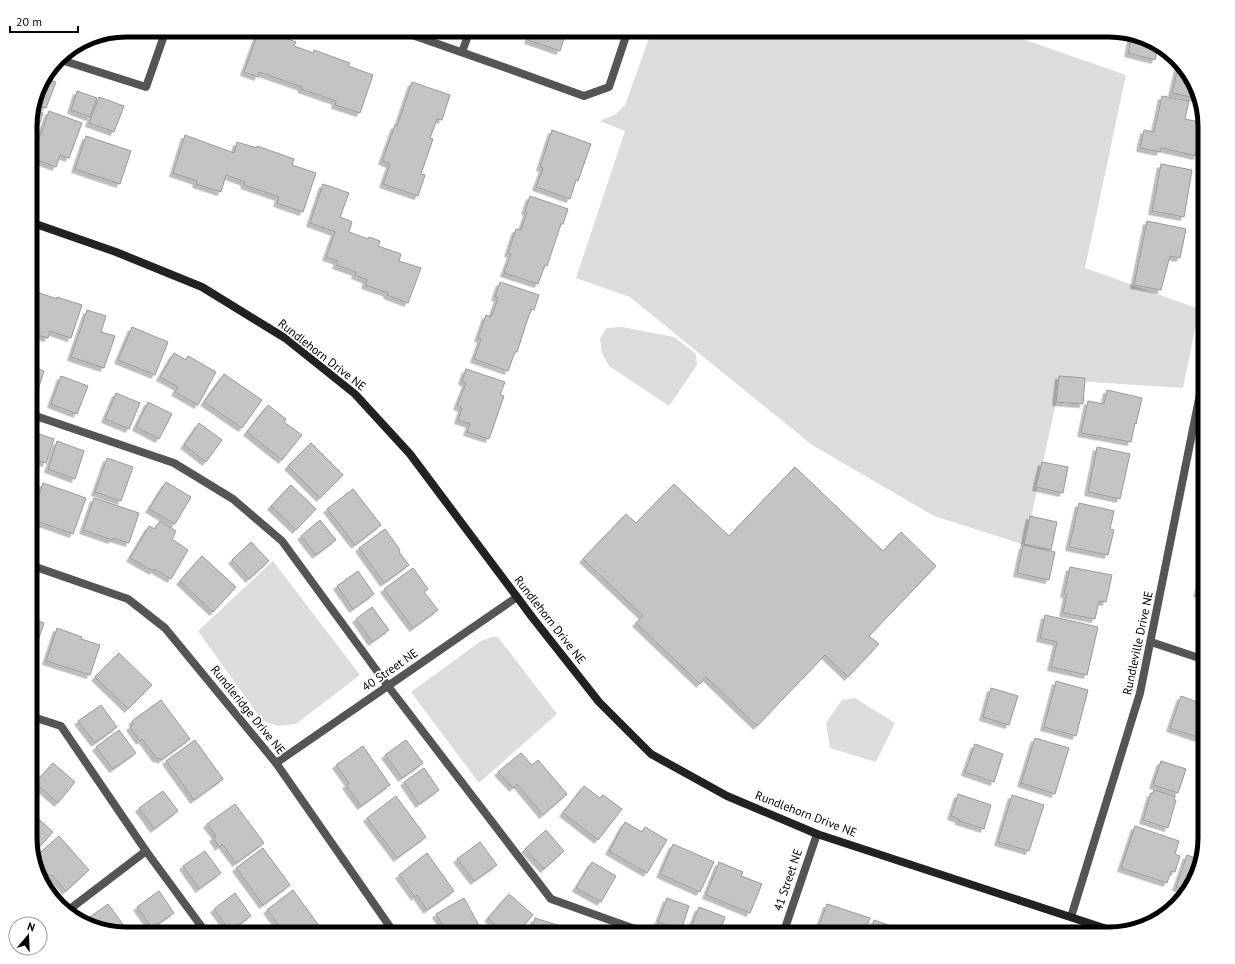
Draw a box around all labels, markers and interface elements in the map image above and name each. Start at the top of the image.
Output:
scale bar [10,8,78,34]
text: 20 m [16,14,42,29]
street label: Rundlehorn Drive NE [275,316,369,394]
street label: Rundlehorn Drive NE [511,573,589,667]
street label: Rundleville Drive NE [1119,590,1156,696]
street label: 40 Street NE [359,645,420,694]
street label: Rundleridge Drive NE [208,662,289,757]
street label: Rundlehorn Drive NE [753,787,859,840]
street label: 41 Street NE [770,847,805,913]
north arrow [8,916,48,956]
text: N [26,919,37,934]

